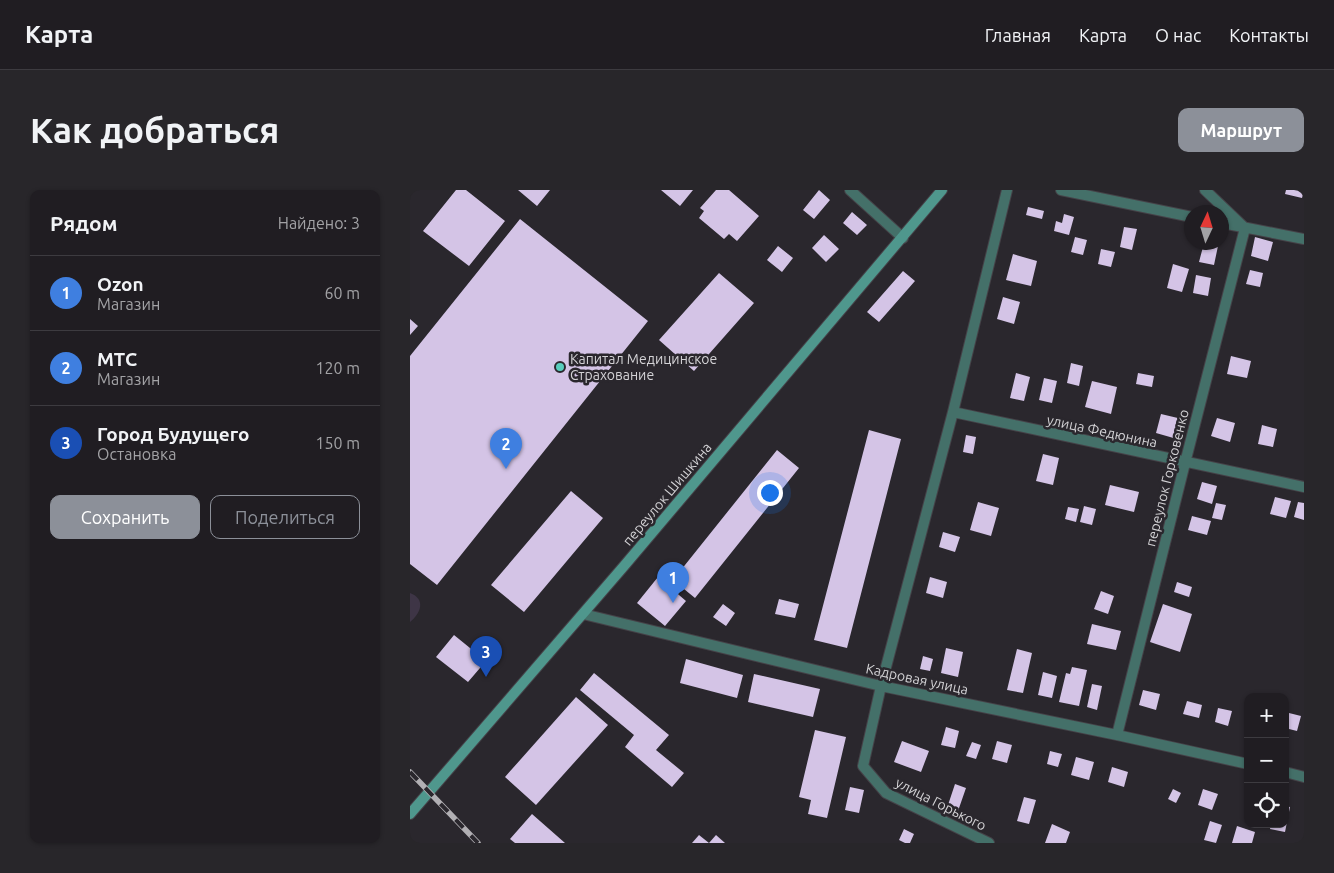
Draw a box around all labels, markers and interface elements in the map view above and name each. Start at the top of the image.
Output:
text: Карта [25,21,93,48]
text: Главная [985,25,1051,45]
text: Карта [1079,25,1127,45]
text: О нас [1155,25,1201,45]
text: Контакты [1229,25,1309,45]
button: Маршрут [1178,108,1304,152]
text: Как добраться [30,110,279,150]
north arrow [1184,205,1229,250]
text: Рядом [50,211,118,235]
text: Найдено: 3 [278,214,360,232]
text: Ozon [97,273,144,295]
text: 1 [61,284,71,302]
text: 60 m [324,284,360,302]
text: Магазин [97,295,160,313]
text: МТС [97,348,137,370]
place label: Капитал Медицинское Страхование [570,351,717,383]
text: 2 [61,359,71,377]
text: 120 m [315,359,360,377]
marker: Капитал Медицинское Страхование [554,361,566,373]
text: Магазин [97,370,160,388]
street label: переулок Горковенко [1142,408,1192,548]
street label: улица Федюнина [1045,411,1159,451]
text: Город Будущего [97,423,250,445]
pin: 2 [490,428,522,469]
text: 3 [61,434,71,452]
text: 150 m [315,434,360,452]
street label: переулок Шишкина [619,439,715,549]
text: Остановка [97,445,176,463]
your location [757,480,783,506]
button: Сохранить [50,495,200,539]
button: Поделиться [210,495,360,539]
pin: 1 [657,562,689,603]
pin: 3 [470,636,502,677]
street label: Кадровая улица [864,660,970,698]
map controls [1244,693,1289,828]
button: + [1244,693,1289,738]
button: − [1244,738,1289,783]
street label: улица Горького [893,774,989,834]
button: locate [1244,783,1289,828]

